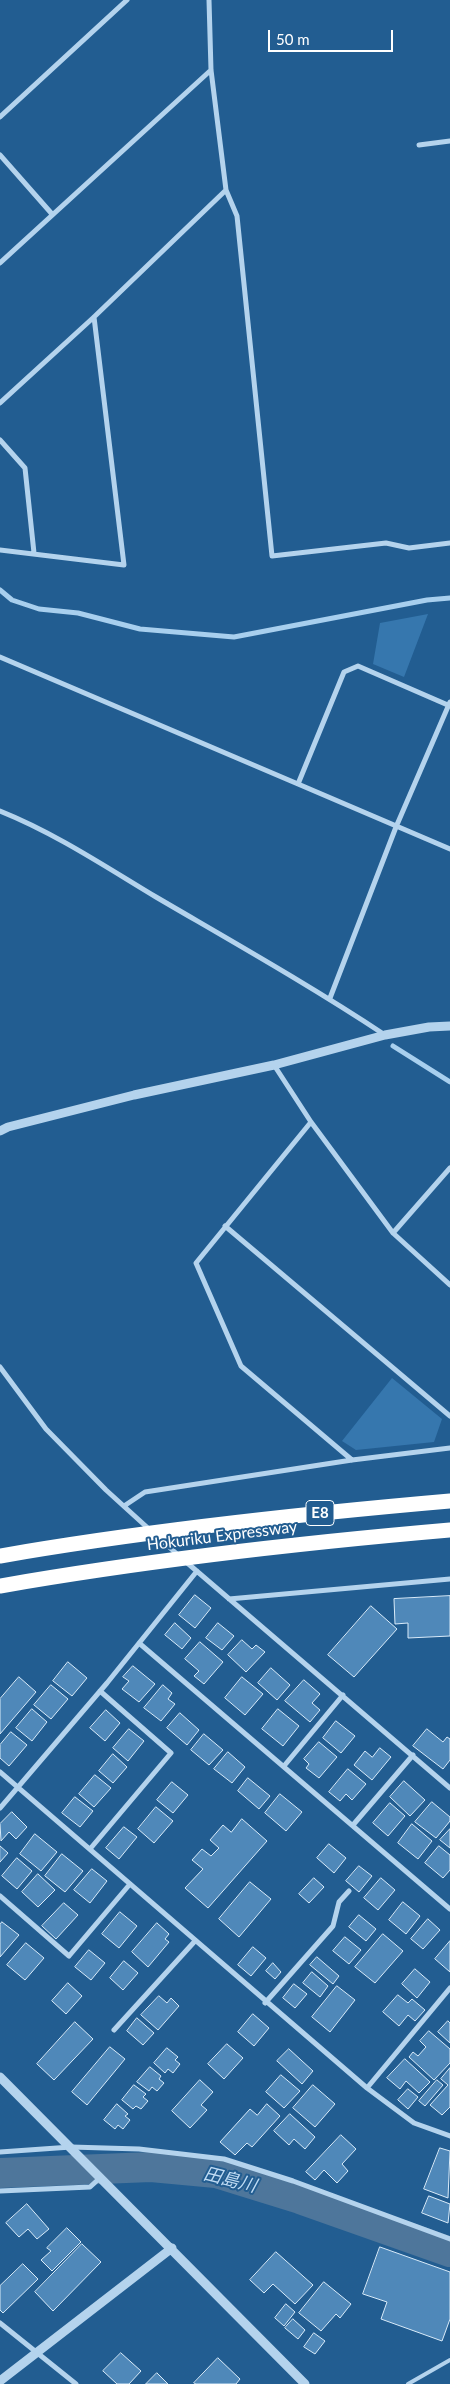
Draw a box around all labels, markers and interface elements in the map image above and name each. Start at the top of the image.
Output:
scale bar [270,20,395,52]
text: 50 m [276,30,310,48]
road number: E8 [306,1500,334,1526]
street label: Hokuriku Expressway [146,1517,298,1555]
water label: 田島川 [201,2163,259,2197]

